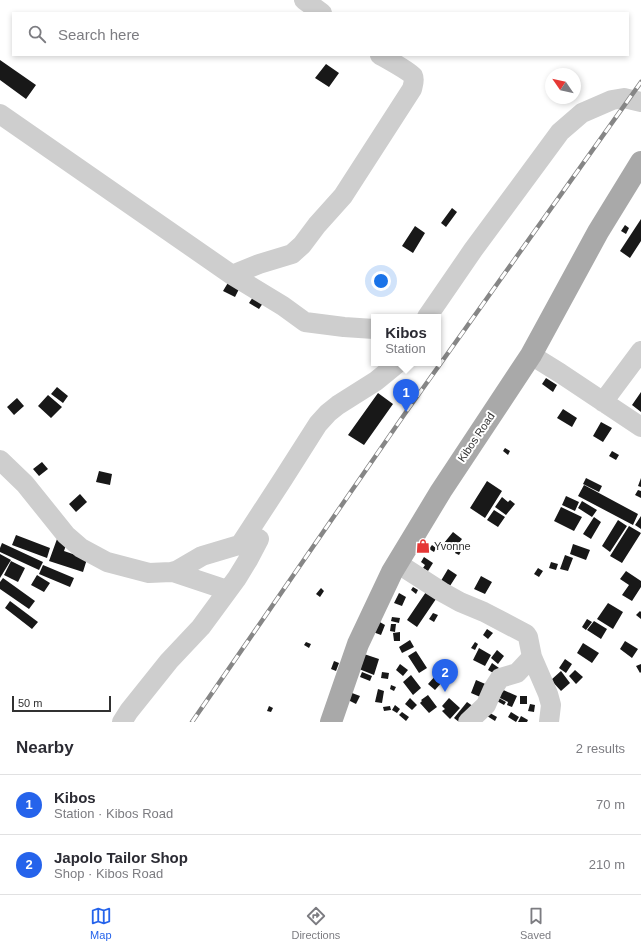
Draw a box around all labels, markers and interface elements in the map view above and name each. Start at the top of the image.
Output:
search box [12,12,629,56]
icon: search [26,23,48,45]
text: Search here [58,26,140,43]
north arrow [545,68,581,104]
your location [371,271,391,291]
popup [371,314,441,366]
text: Kibos [385,324,427,341]
text: Station [385,341,426,356]
pin: 1 [393,379,419,412]
street label: Kibos Road [455,410,497,464]
shop icon: Yvonne [415,538,431,554]
place label: Yvonne [434,540,471,552]
pin: 2 [432,659,458,692]
scale bar [12,694,111,713]
text: 50 m [18,697,42,709]
text: Nearby [16,738,74,757]
text: 2 results [576,741,625,756]
text: Kibos [54,789,96,806]
text: 1 [25,797,33,812]
text: 70 m [596,797,625,812]
text: Station · Kibos Road [54,806,173,821]
text: Japolo Tailor Shop [54,849,188,866]
text: 2 [25,857,33,872]
text: 210 m [589,857,625,872]
text: Shop · Kibos Road [54,866,163,881]
tab: Map [90,905,112,941]
tab: Directions [291,905,340,941]
tab: Saved [520,905,551,941]

